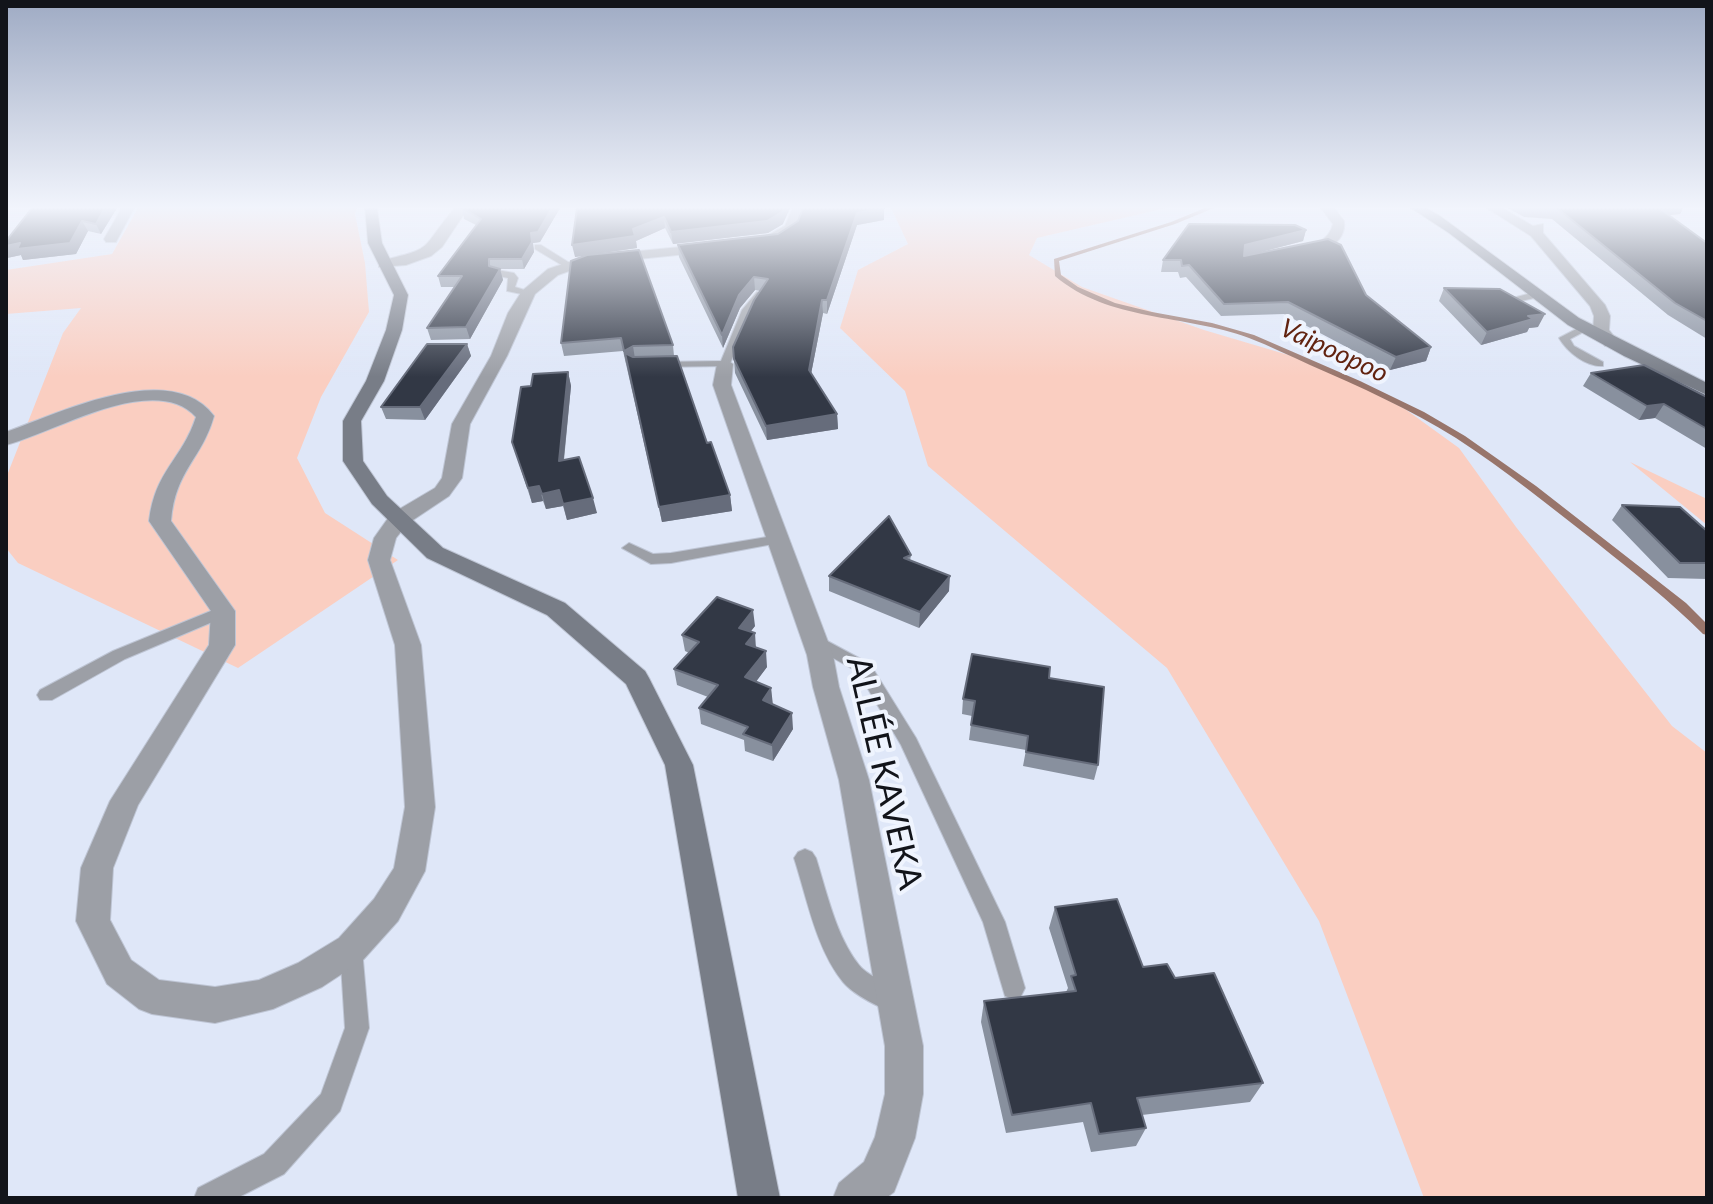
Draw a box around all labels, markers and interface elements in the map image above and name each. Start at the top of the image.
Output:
water label: Vaipoopoo [1275,313,1393,389]
street label: ALLÉE KAVEKA [837,653,931,893]

